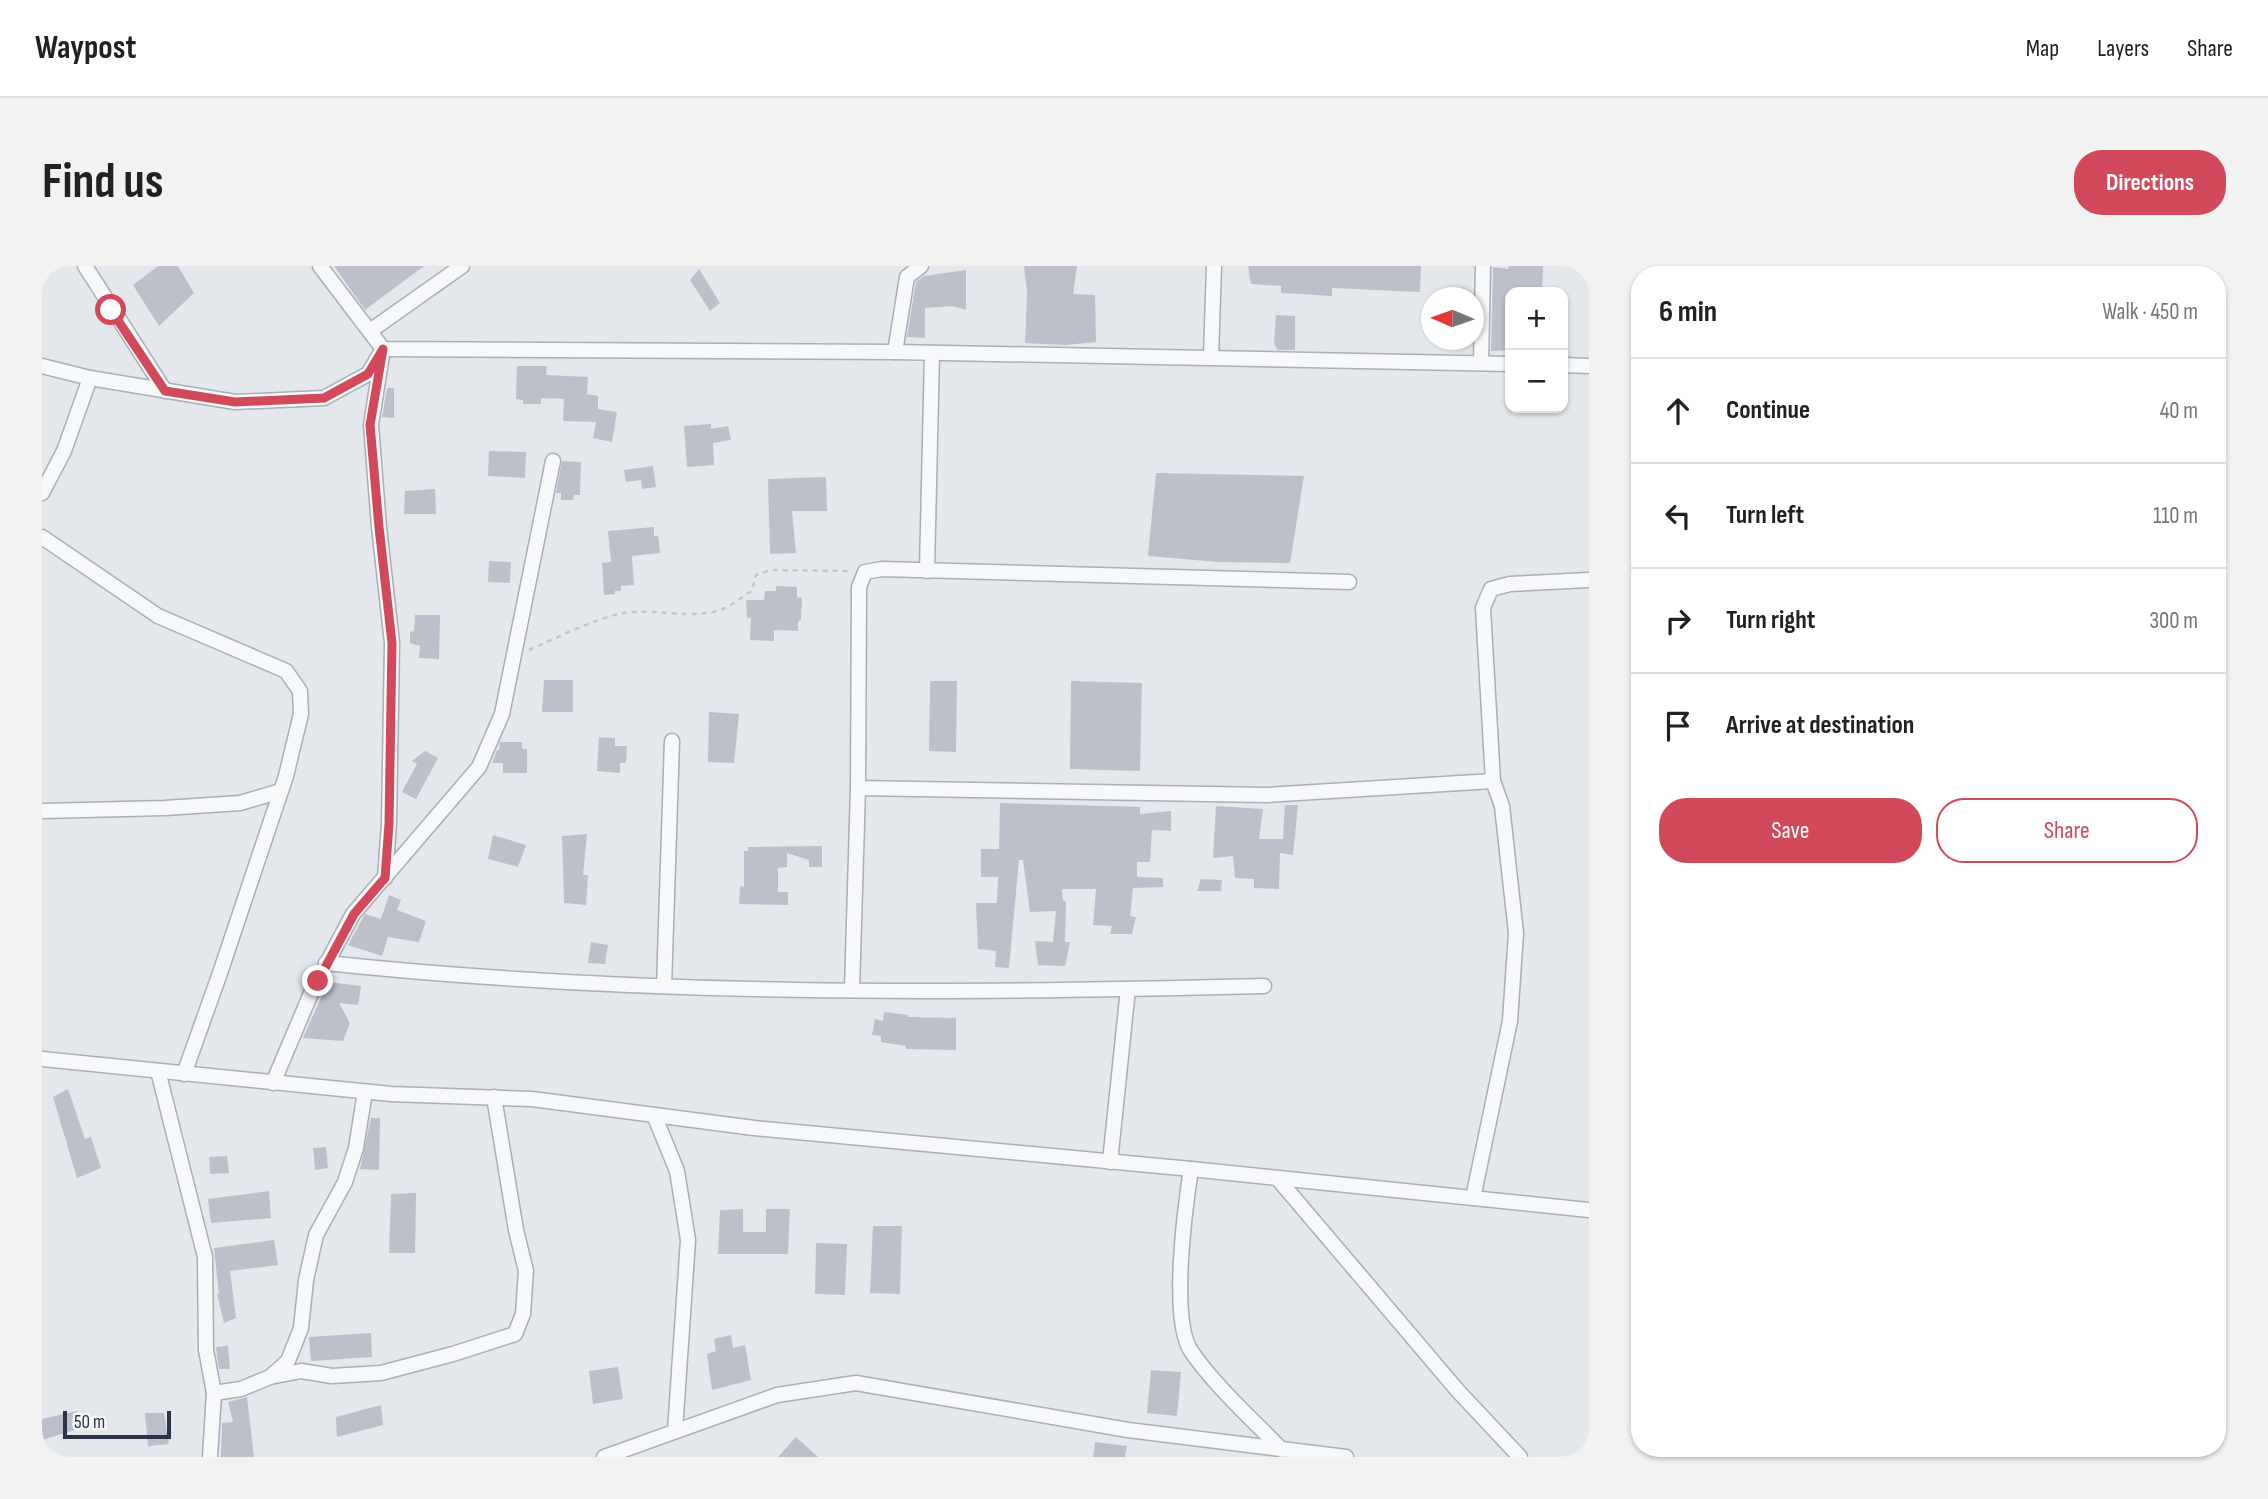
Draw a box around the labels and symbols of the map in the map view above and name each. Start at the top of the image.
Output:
north arrow [1421,287,1484,350]
route start [95,294,126,325]
route end [302,965,333,996]
scale bar [63,1408,172,1440]

